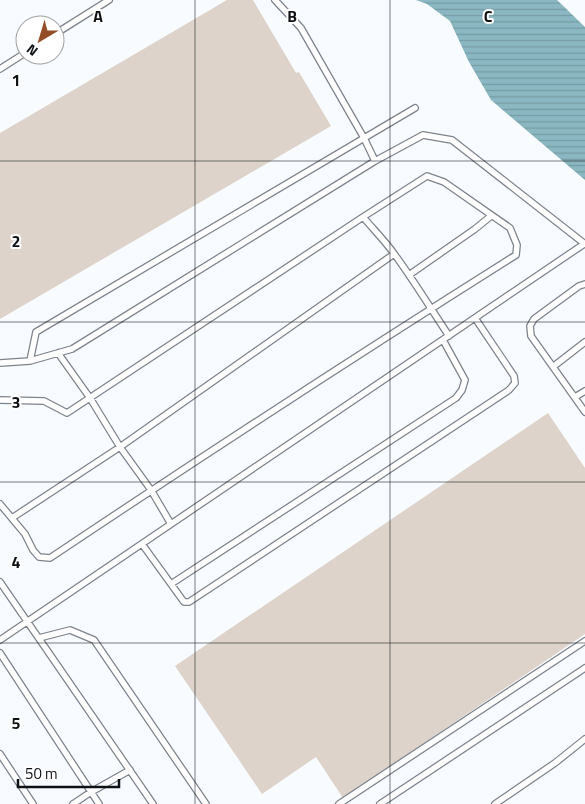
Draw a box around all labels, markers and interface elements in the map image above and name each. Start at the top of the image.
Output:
text: A [93,4,103,28]
text: B [287,4,297,28]
text: C [484,4,493,28]
north arrow [15,15,65,65]
text: N [21,39,42,62]
text: 1 [12,68,20,92]
text: 2 [12,229,20,253]
text: 3 [12,390,20,414]
text: 4 [12,550,21,574]
text: 5 [12,711,21,735]
scale bar [18,756,119,788]
text: 50 m [25,762,58,785]

